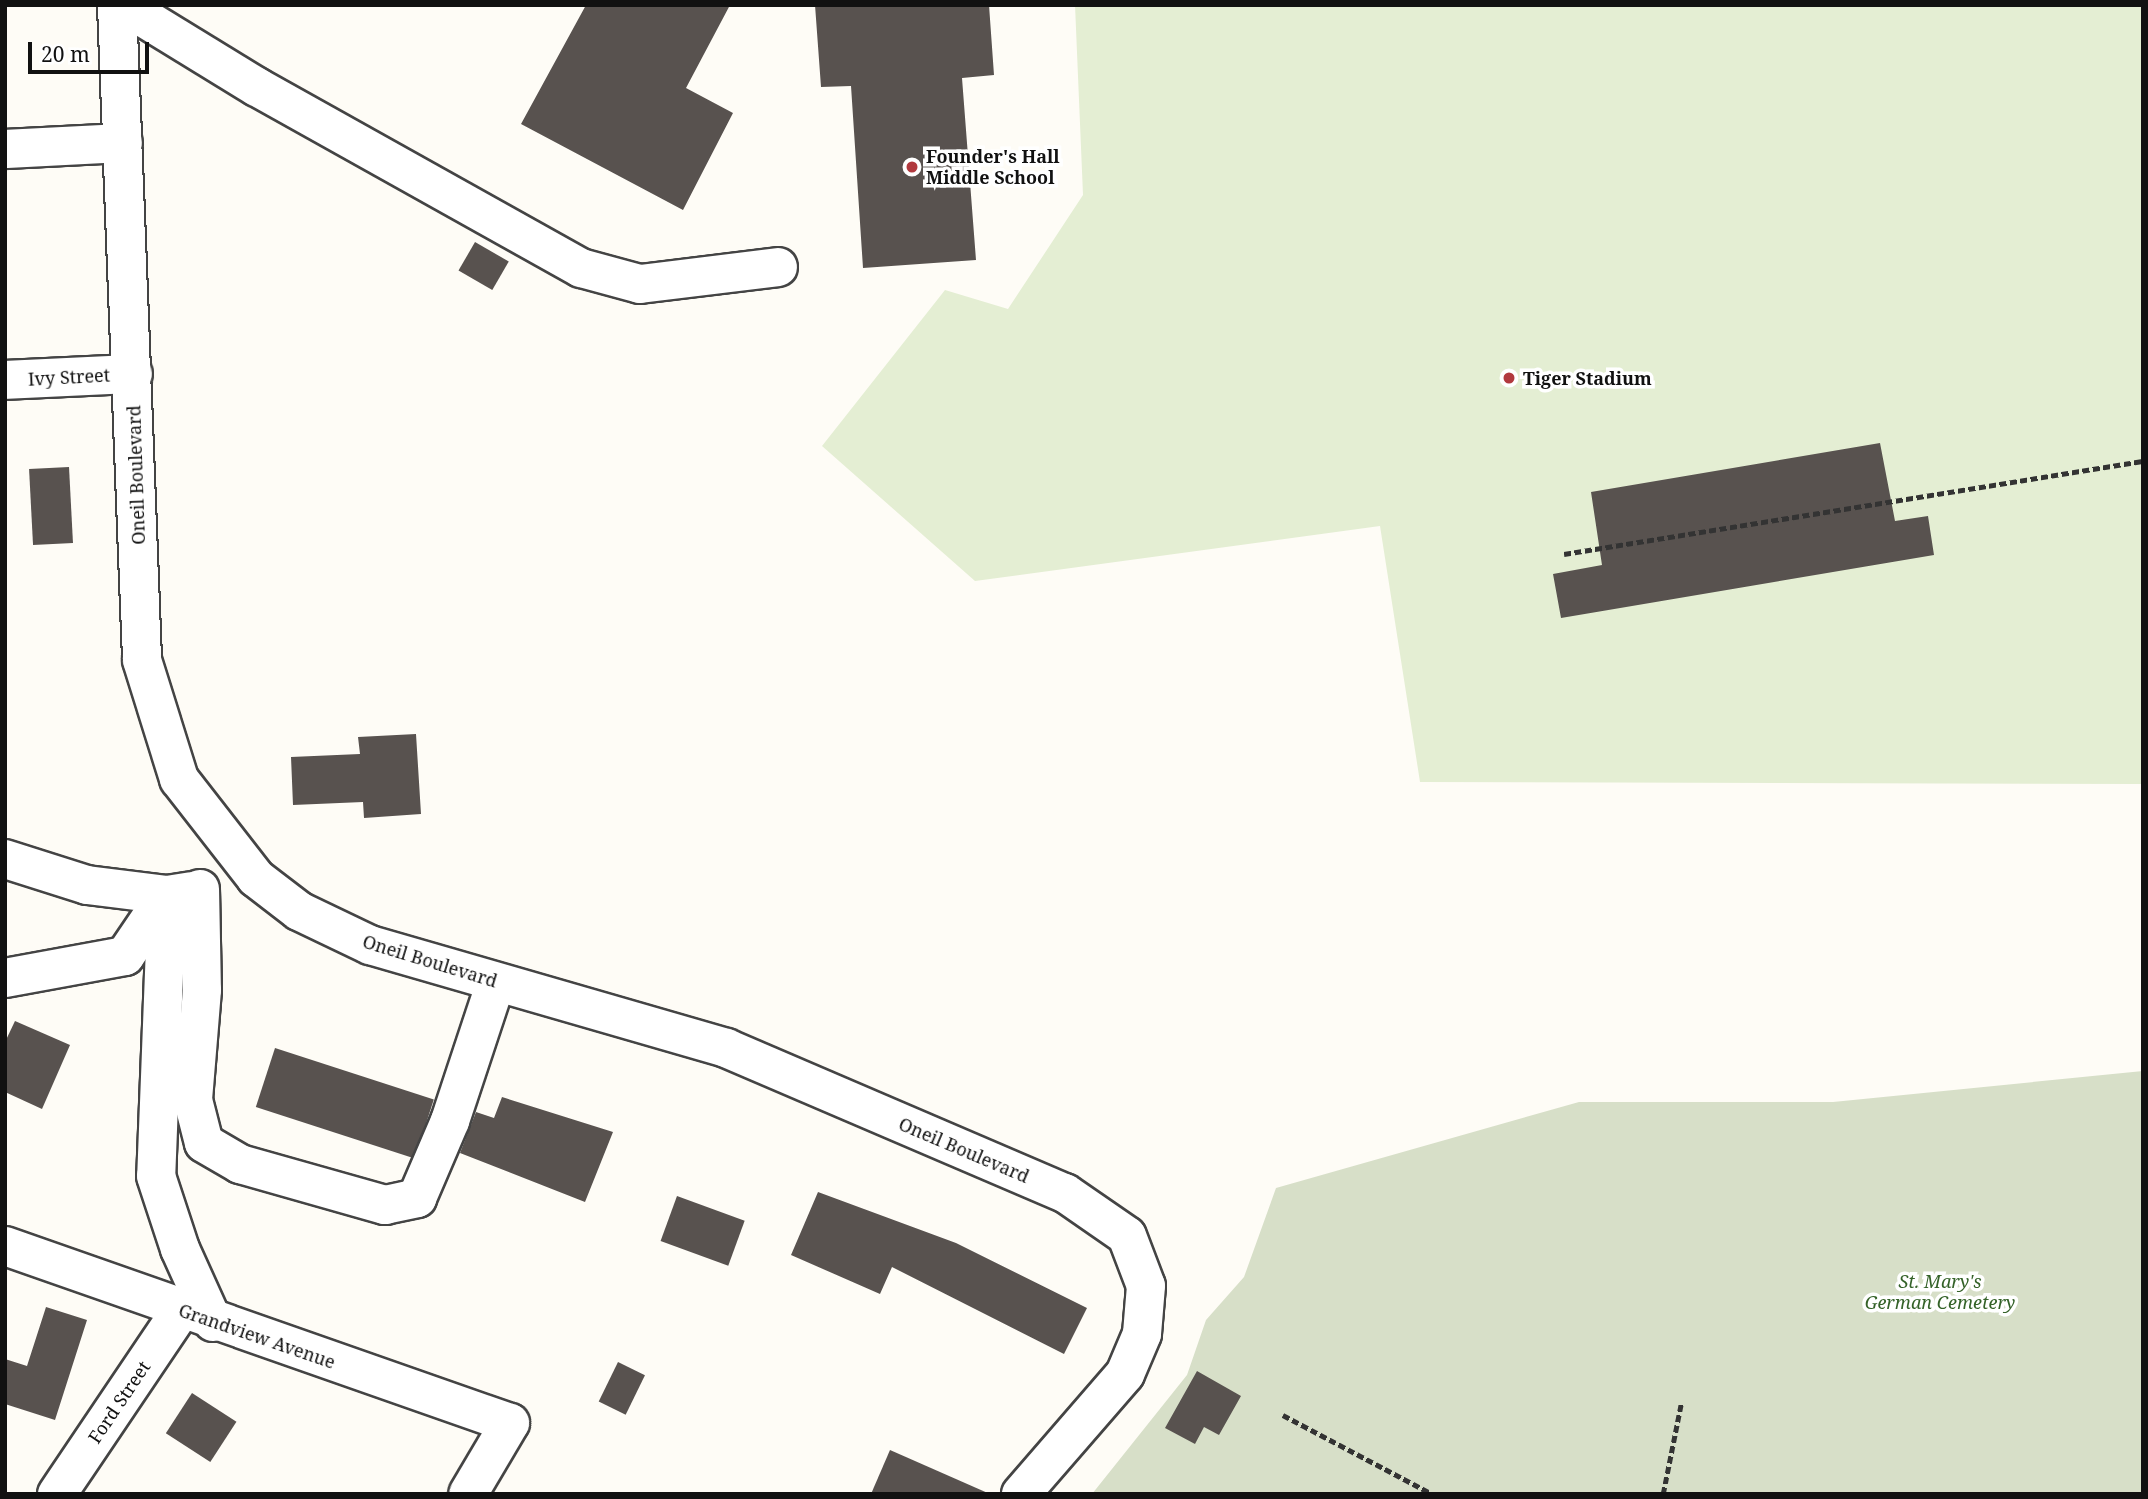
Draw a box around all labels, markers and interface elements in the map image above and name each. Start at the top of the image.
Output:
scale bar [32,28,152,72]
text: 20 m [41,40,90,68]
place label: Founder's Hall Middle School [926,146,1060,188]
marker: Founder's Hall Middle School [904,159,920,175]
street label: Ivy Street [27,364,111,390]
place label: Tiger Stadium [1523,367,1652,389]
marker: Tiger Stadium [1501,370,1517,386]
street label: Oneil Boulevard [123,405,149,545]
street label: Oneil Boulevard [360,930,500,992]
street label: Oneil Boulevard [896,1113,1032,1187]
park label: St. Mary's German Cemetery [1865,1271,2015,1314]
street label: Grandview Avenue [176,1299,338,1373]
street label: Ford Street [84,1357,154,1447]

